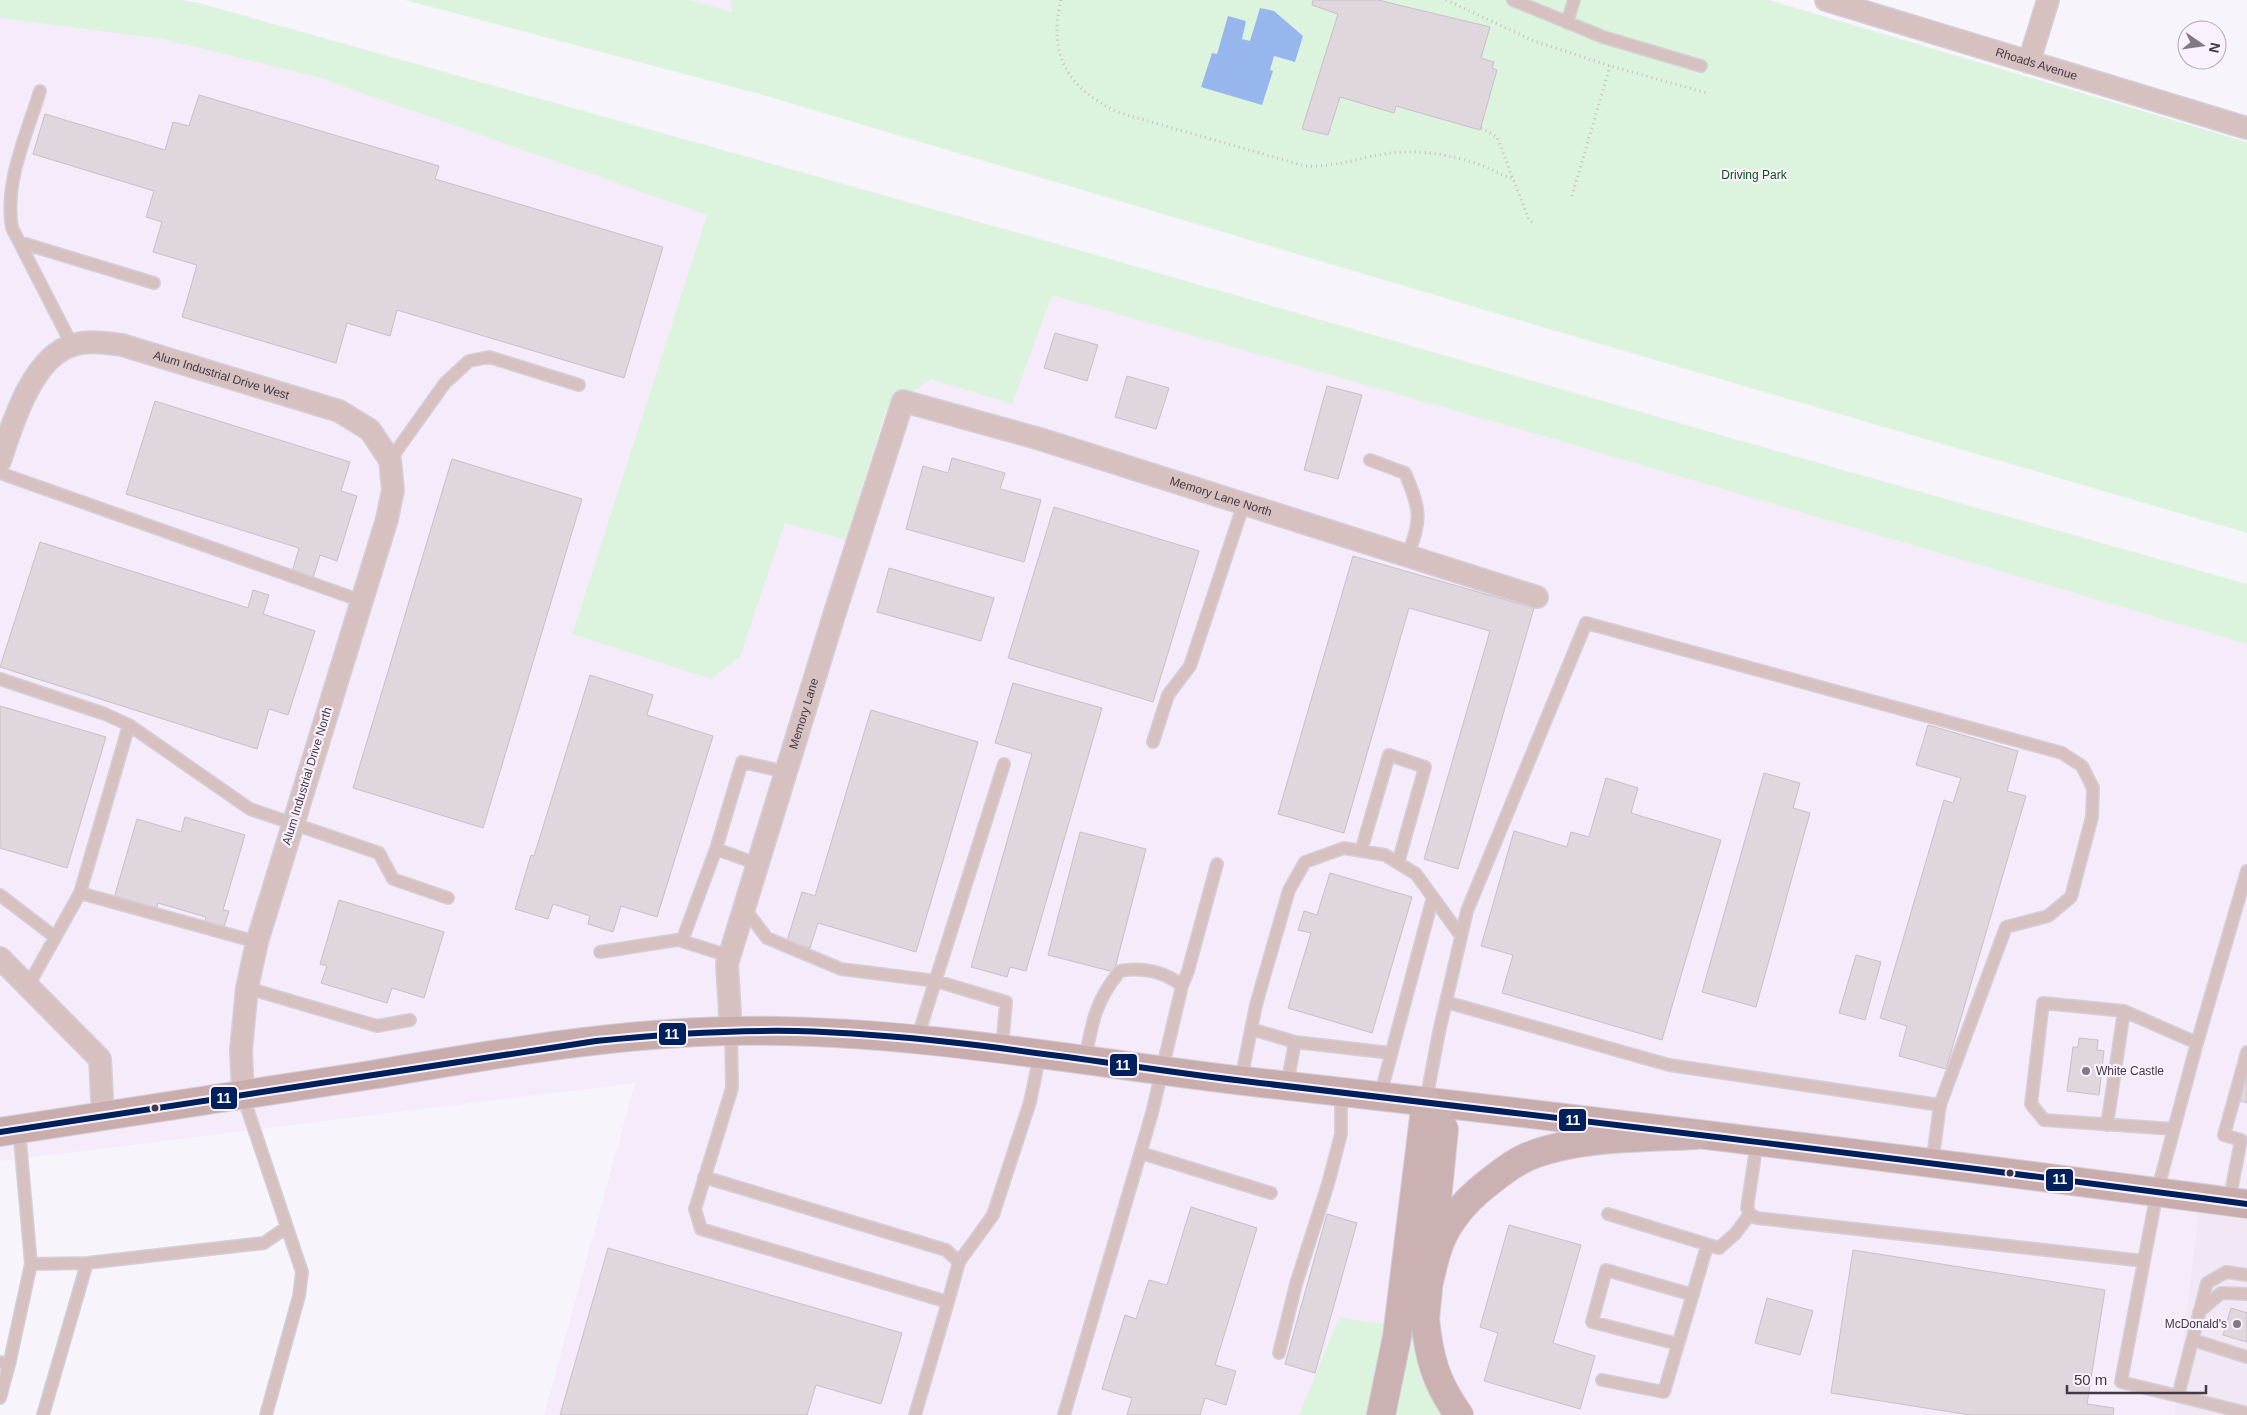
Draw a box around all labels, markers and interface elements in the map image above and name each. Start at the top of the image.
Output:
north arrow [2177,20,2227,70]
text: N [2206,41,2224,55]
street label: Rhoads Avenue [1994,45,2079,83]
park label: Driving Park [1721,168,1788,182]
street label: Alum Industrial Drive West [152,348,292,403]
street label: Memory Lane North [1168,474,1274,519]
street label: Memory Lane [786,676,821,751]
street label: Alum Industrial Drive North [279,705,335,847]
line badge: 11 [658,1022,687,1046]
text: 11 [665,1026,680,1042]
line badge: 11 [1109,1053,1138,1077]
text: 11 [1116,1057,1131,1073]
place label: White Castle [2096,1064,2164,1078]
marker: White Castle [2080,1065,2092,1077]
line badge: 11 [210,1086,238,1110]
text: 11 [217,1090,232,1106]
unlabelled marker [150,1103,160,1113]
line badge: 11 [1558,1108,1587,1132]
text: 11 [1566,1112,1581,1128]
unlabelled marker [2005,1168,2015,1178]
line badge: 11 [2045,1168,2074,1192]
text: 11 [2053,1171,2068,1187]
place label: McDonald's [2165,1317,2227,1331]
marker: McDonald's [2231,1318,2243,1330]
scale bar [2067,1362,2206,1394]
text: 50 m [2074,1371,2107,1388]

